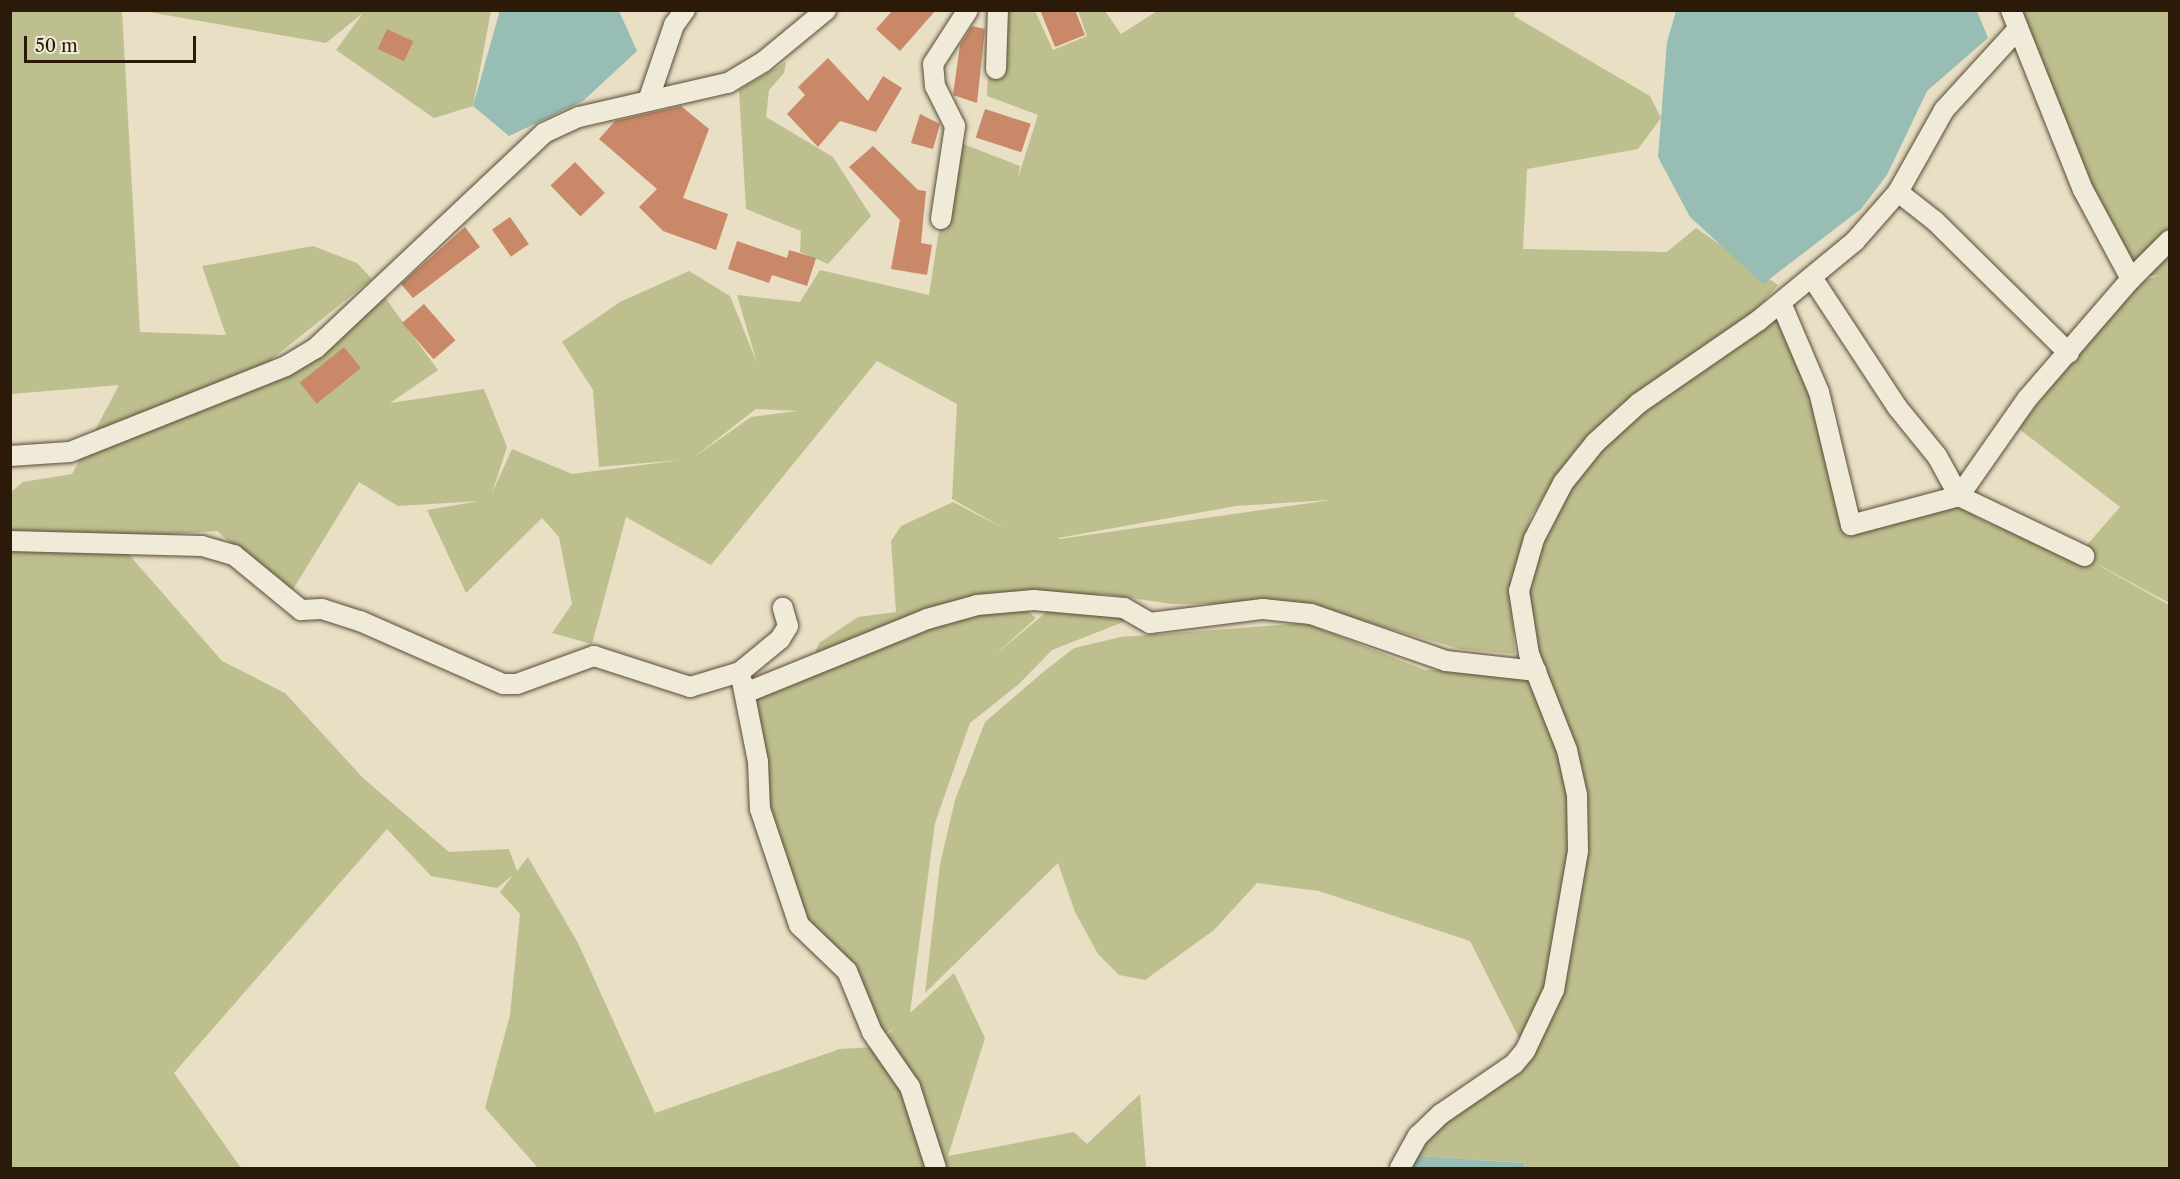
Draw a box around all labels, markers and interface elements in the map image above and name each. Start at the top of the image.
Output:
scale bar [27,24,200,62]
text: 50 m [35,35,78,57]

